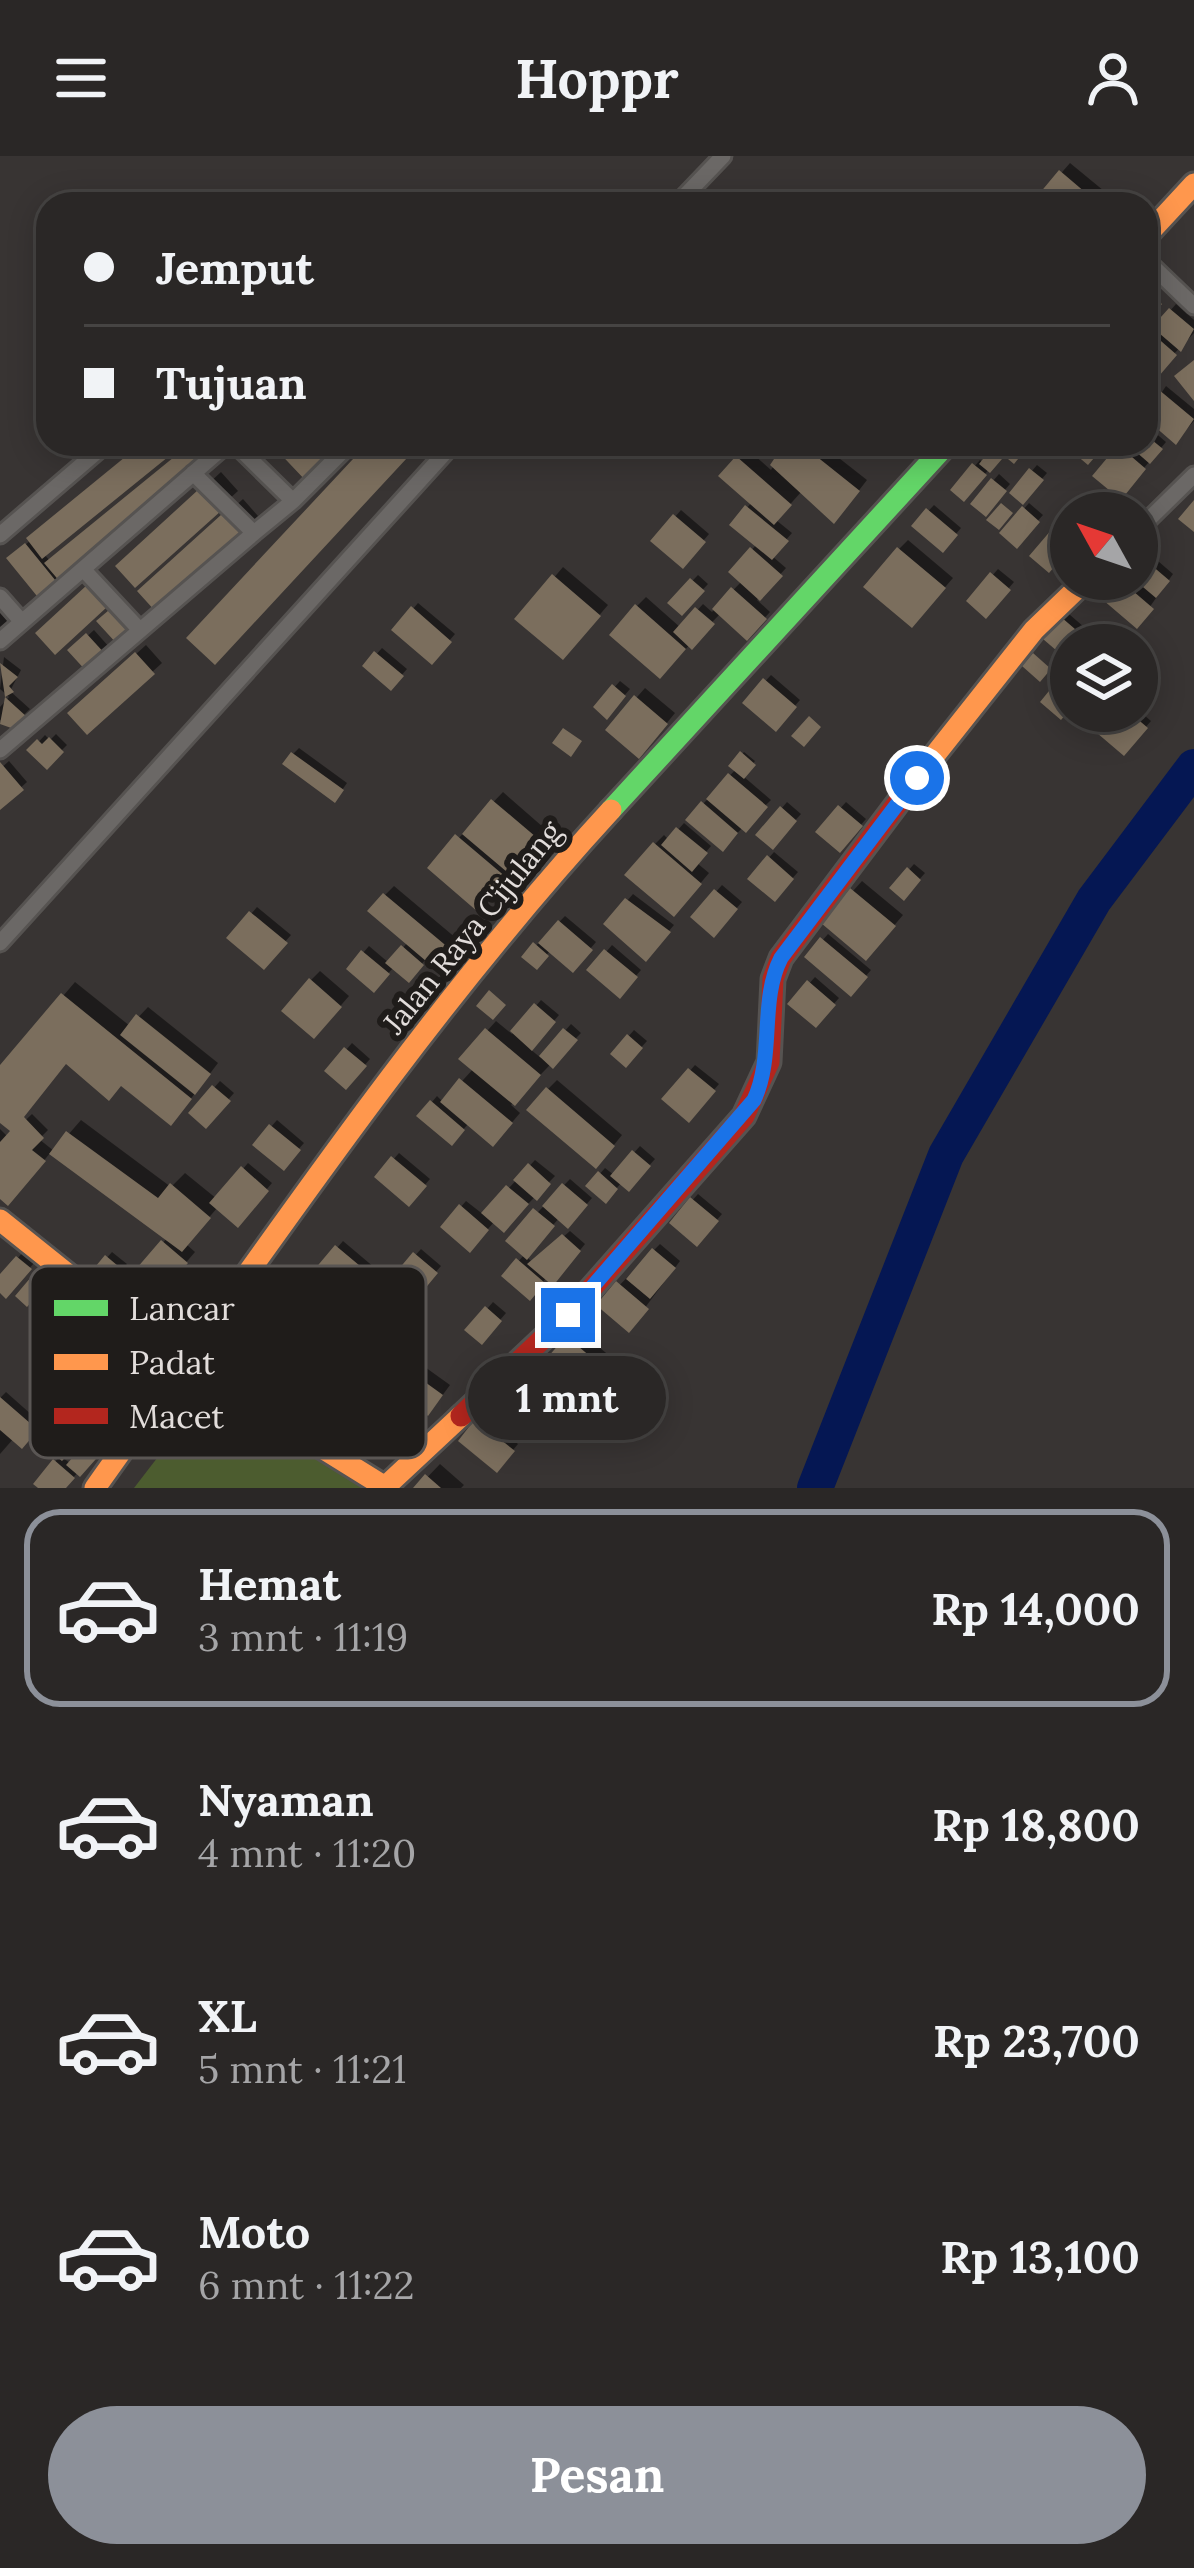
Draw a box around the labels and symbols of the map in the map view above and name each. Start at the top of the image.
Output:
north arrow [1050,492,1158,600]
route start [890,751,944,805]
street label: Jalan Raya Cijulang [374,812,571,1042]
legend [30,1266,426,1458]
text: Lancar [129,1287,235,1329]
route end [541,1288,595,1342]
text: Padat [129,1341,215,1383]
callout: 1 mnt [469,1357,667,1441]
text: Macet [129,1395,224,1437]

